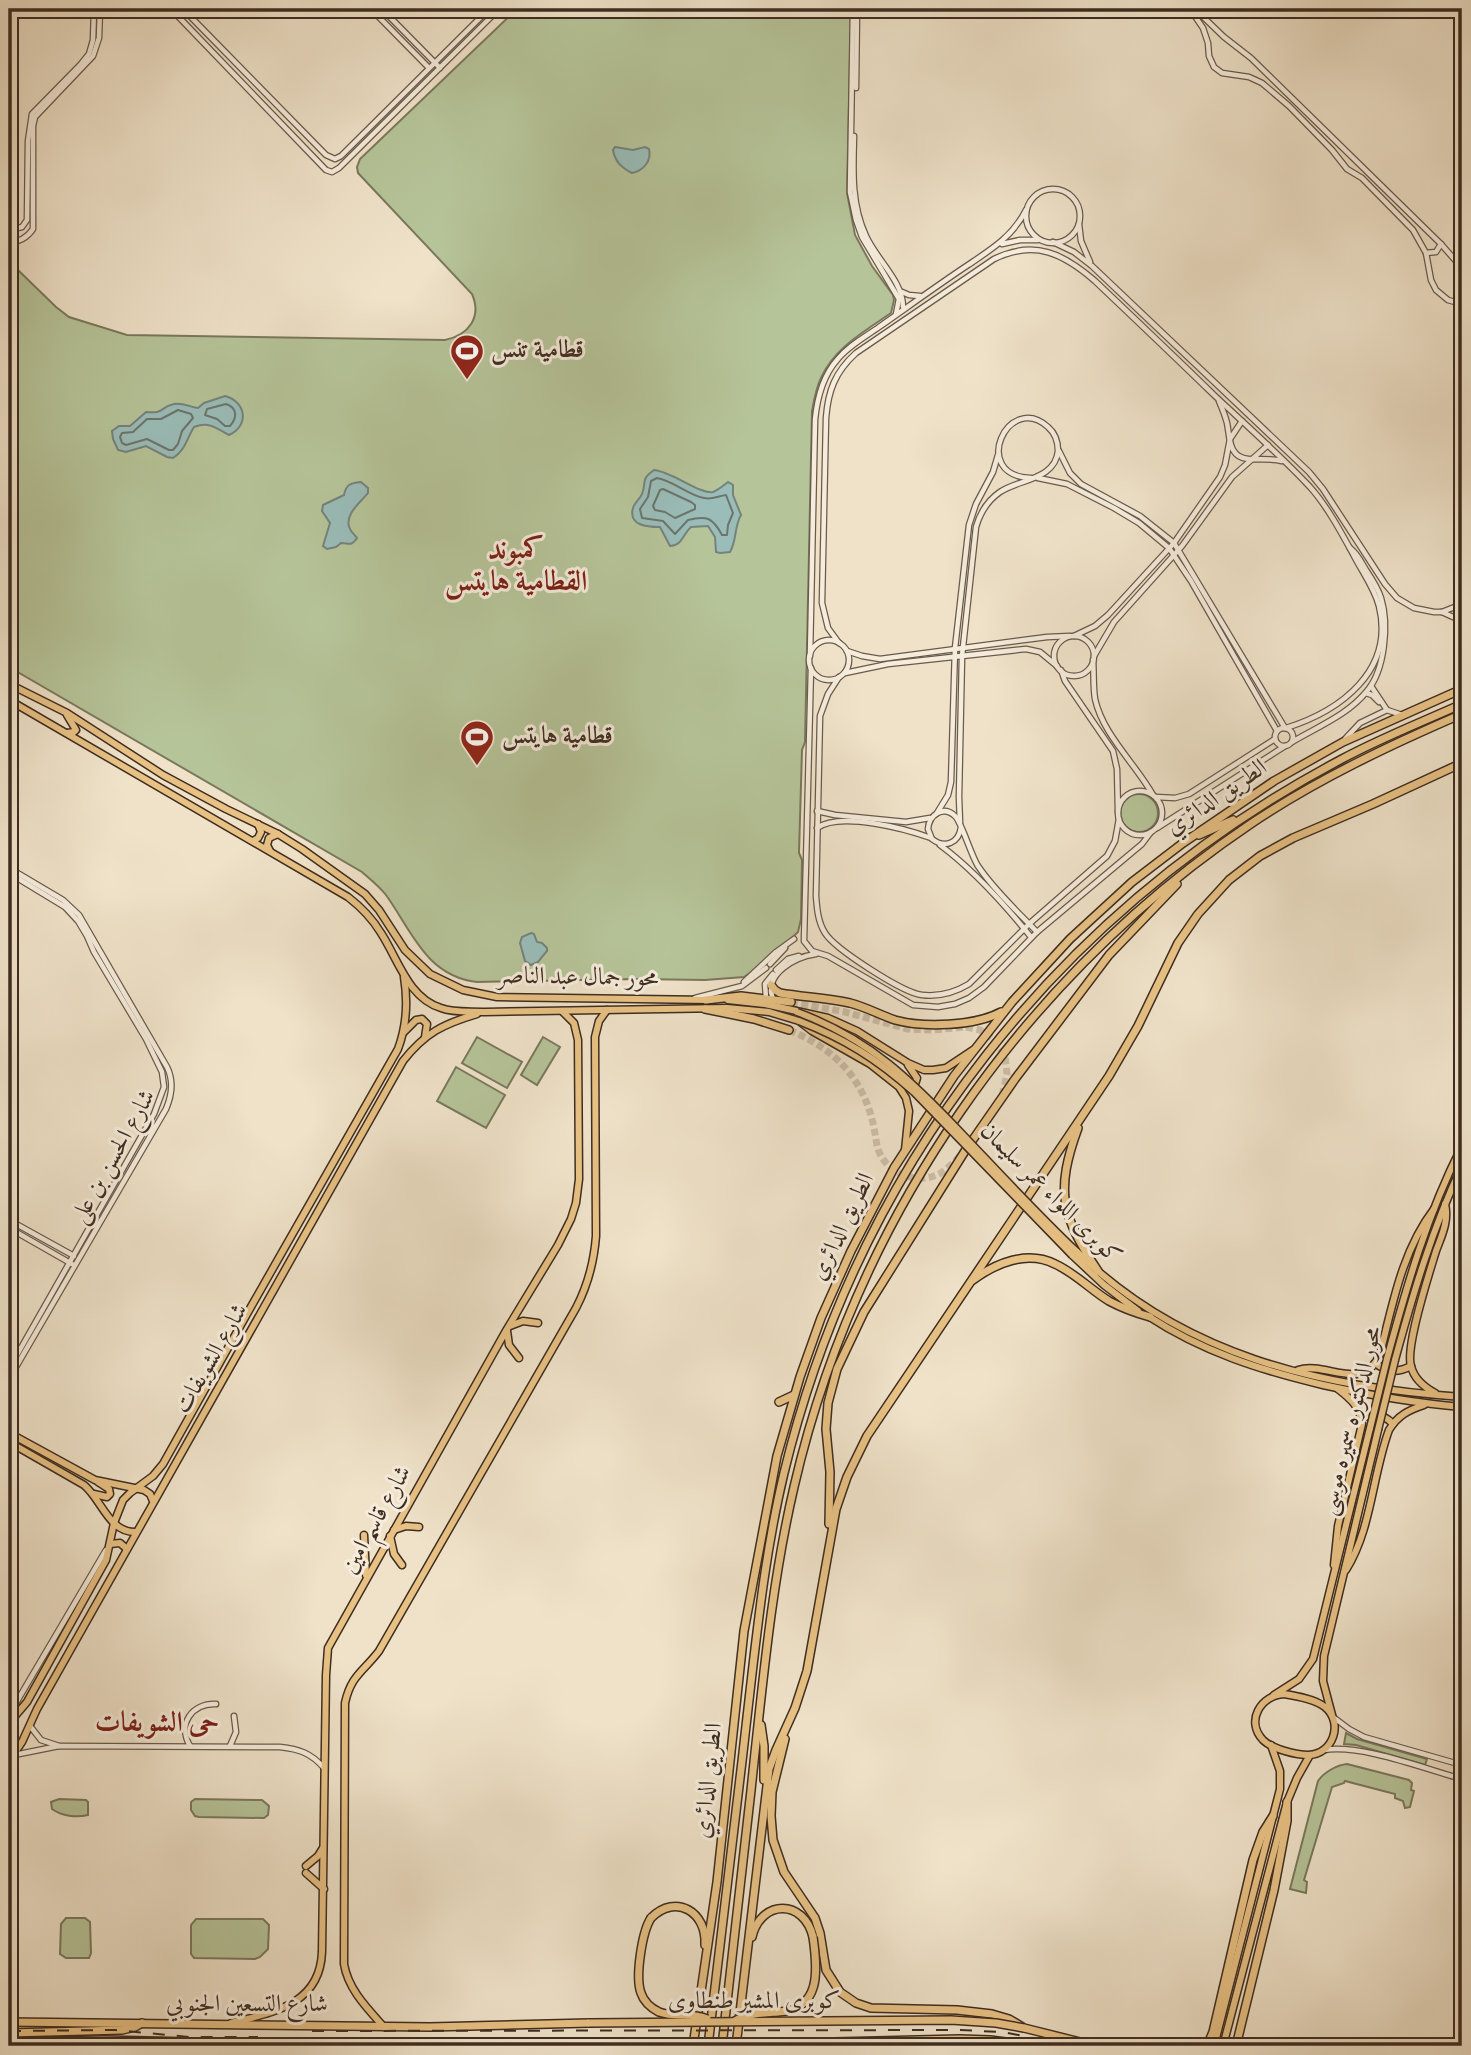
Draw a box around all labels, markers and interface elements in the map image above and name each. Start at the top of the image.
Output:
sports icon: قطامية تنس [448,332,486,381]
place label: قطامية تنس [491,334,584,368]
district label: كمبوند القطامية هايتس [445,531,587,603]
sports icon: قطامية هايتس [458,718,496,767]
place label: قطامية هايتس [502,720,613,754]
street label: الطريق الدائري [1159,751,1275,845]
street label: محور جمال عبد الناصر [494,960,659,996]
street label: شارع الحسن بن على [63,1084,166,1231]
street label: كوبرى اللواء عمر سليمان [971,1115,1129,1273]
street label: الطريق الدائري [802,1167,884,1287]
street label: شارع الشويفات [167,1298,258,1421]
street label: محور الدكتوره سميره موسى [1312,1322,1392,1519]
street label: شارع قاسم امين [333,1460,425,1583]
district label: حى الشويفات [95,1704,219,1744]
street label: الطريق الدائري [686,1722,732,1840]
street label: كوبرى المشير طنطاوى [668,1985,840,2019]
street label: شارع التسعين الجنوبي [166,1988,328,2023]

